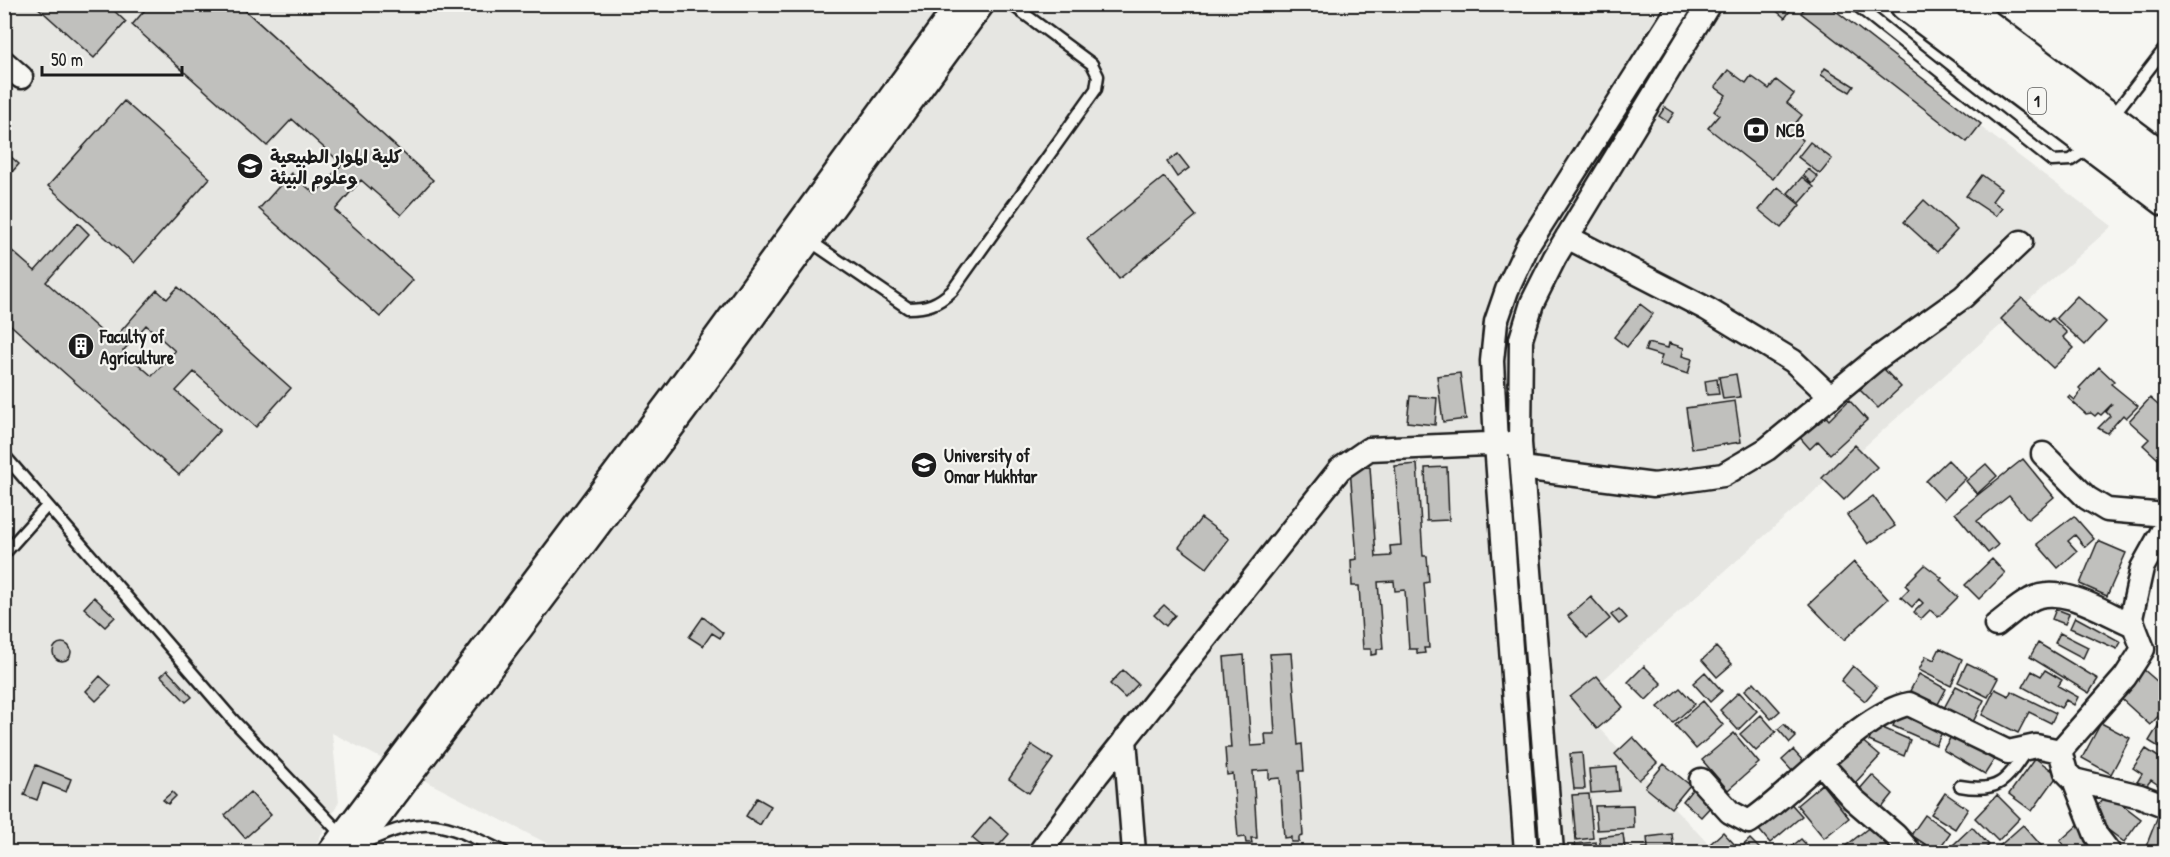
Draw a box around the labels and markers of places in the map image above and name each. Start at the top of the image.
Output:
bank icon: NCB [1741,115,1771,145]
place label: NCB [1776,118,1805,143]
place label: كلية الموار الطبيعية وعلوم البيئة [270,144,402,192]
school or university icon: كلية الموار الطبيعية وعلوم البيئة [235,151,265,181]
place label: Faculty of Agriculture [99,324,175,371]
building icon: Faculty of Agriculture [66,331,96,361]
place label: University of Omar Mukhtar [944,443,1038,489]
school or university icon: University of Omar Mukhtar [909,450,939,480]

